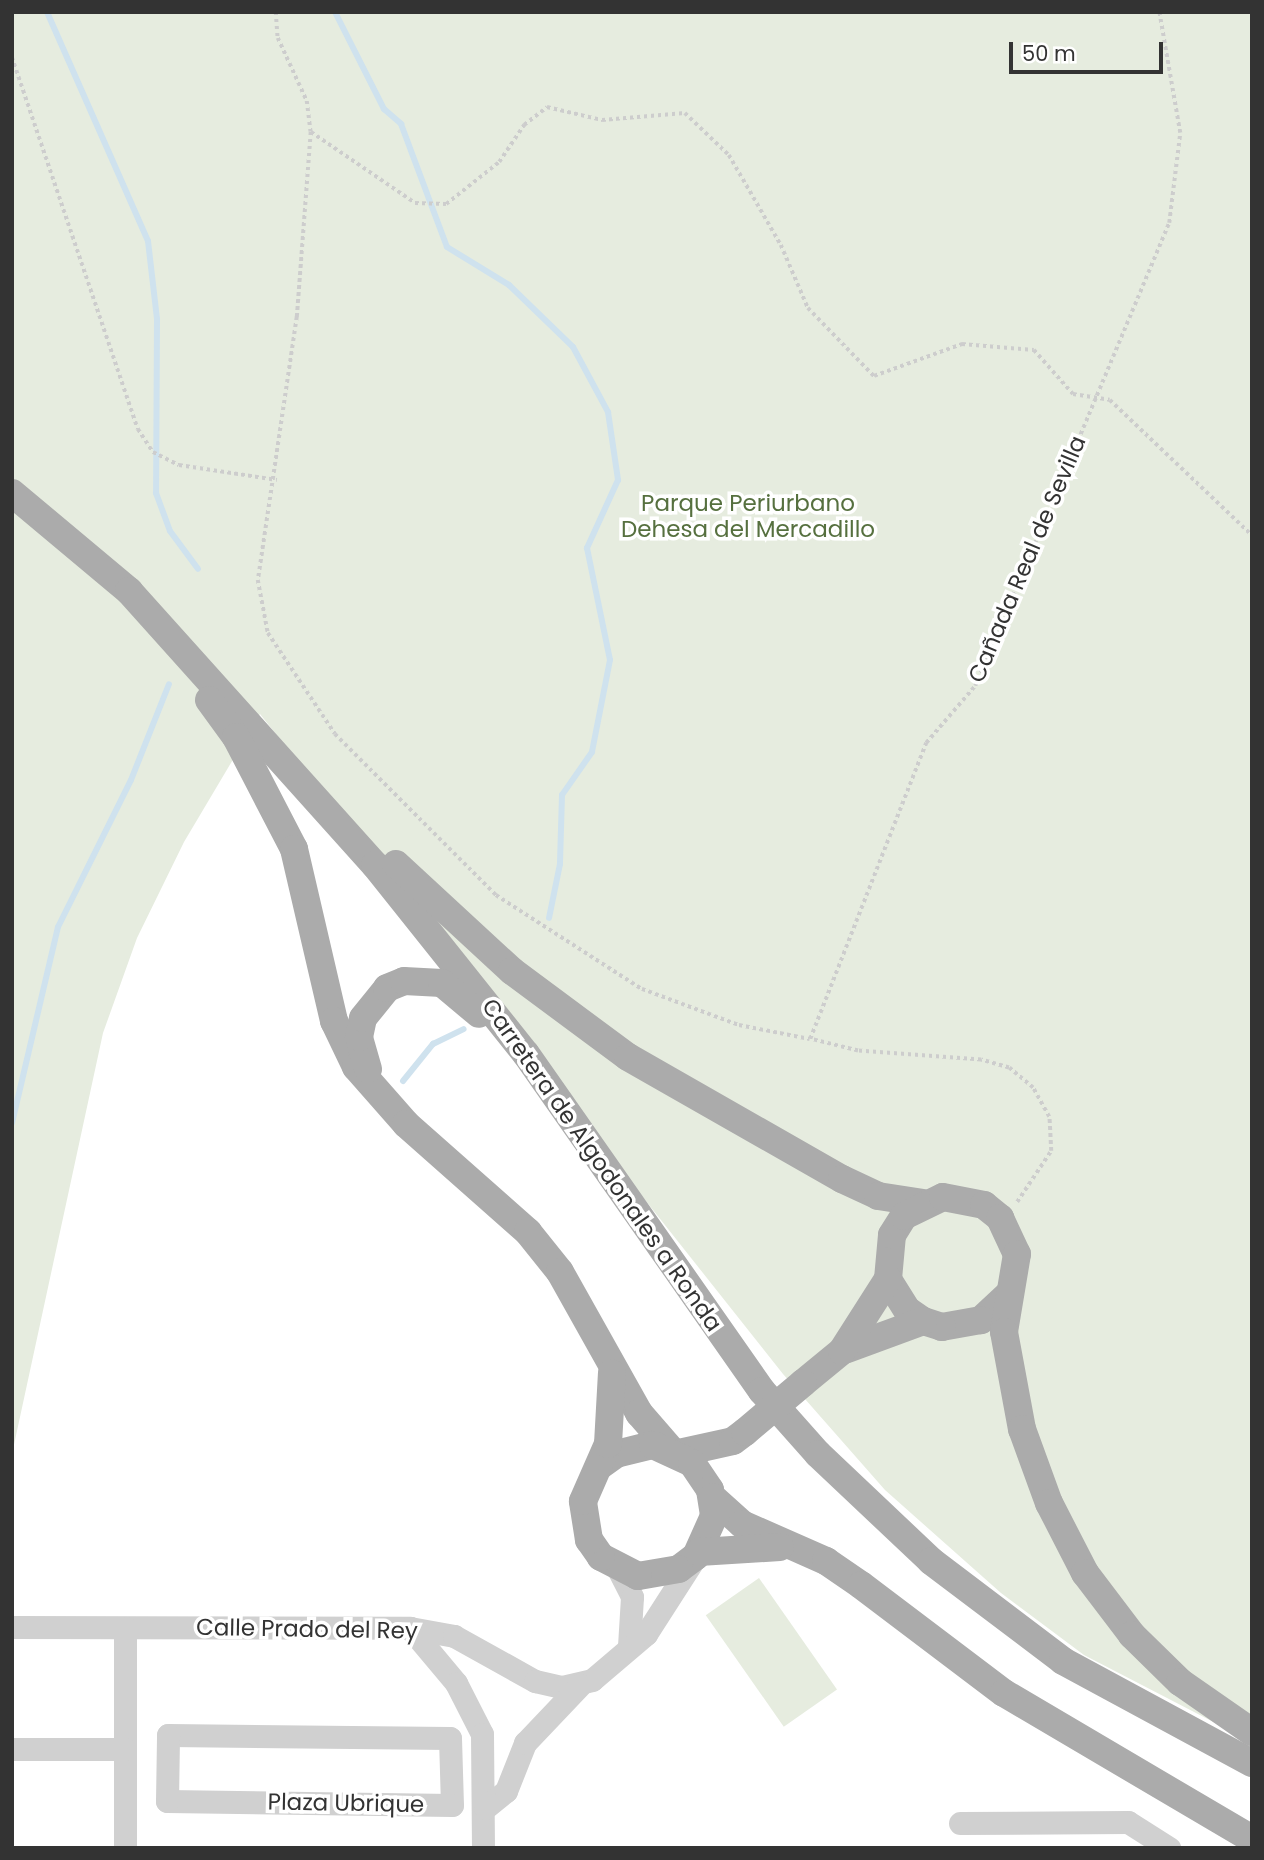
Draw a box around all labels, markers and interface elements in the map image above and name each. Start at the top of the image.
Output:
scale bar [1012,28,1166,72]
text: 50 m [1022,39,1076,68]
street label: Cañada Real de Sevilla [962,431,1092,687]
park label: Parque Periurbano Dehesa del Mercadillo [621,489,875,543]
street label: Carretera de Algodonales a Ronda [476,993,728,1337]
street label: Calle Prado del Rey [196,1613,418,1645]
street label: Plaza Ubrique [268,1788,424,1818]

